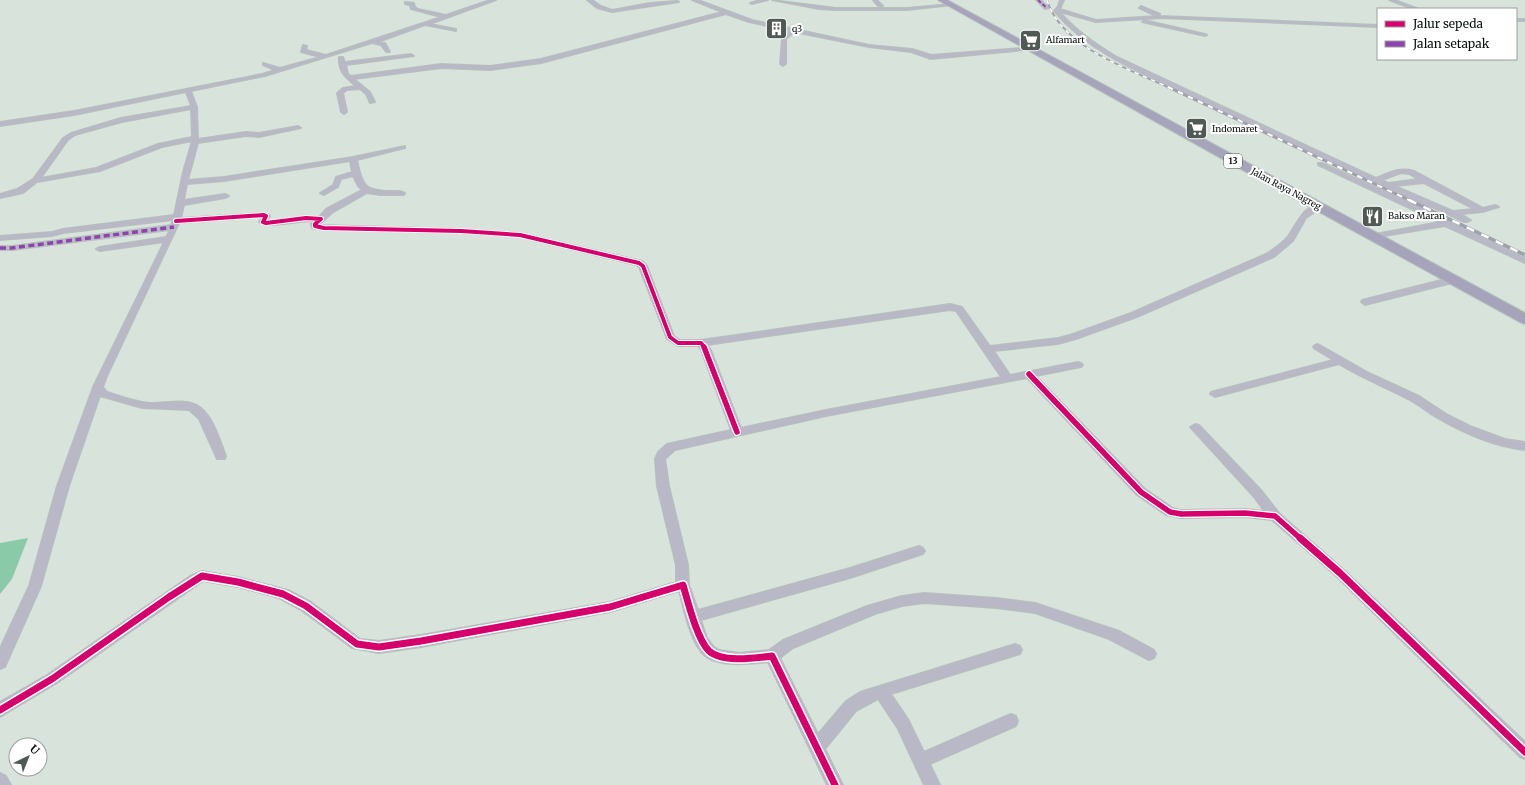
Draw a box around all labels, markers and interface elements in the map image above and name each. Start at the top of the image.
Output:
legend [1377,8,1517,60]
building icon: q3 [764,16,790,42]
text: Jalur sepeda [1412,16,1484,31]
place label: q3 [792,23,802,34]
supermarket icon: Alfamart [1018,27,1044,53]
place label: Alfamart [1045,34,1085,45]
text: Jalan setapak [1412,36,1490,51]
supermarket icon: Indomaret [1184,116,1210,142]
place label: Indomaret [1212,123,1258,134]
road number: 13 [1224,154,1242,168]
street label: Jalan Raya Nagreg [1248,165,1324,212]
restaurant icon: Bakso Maran [1360,203,1386,229]
place label: Bakso Maran [1388,210,1445,221]
north arrow [8,737,48,777]
text: U [27,742,43,758]

